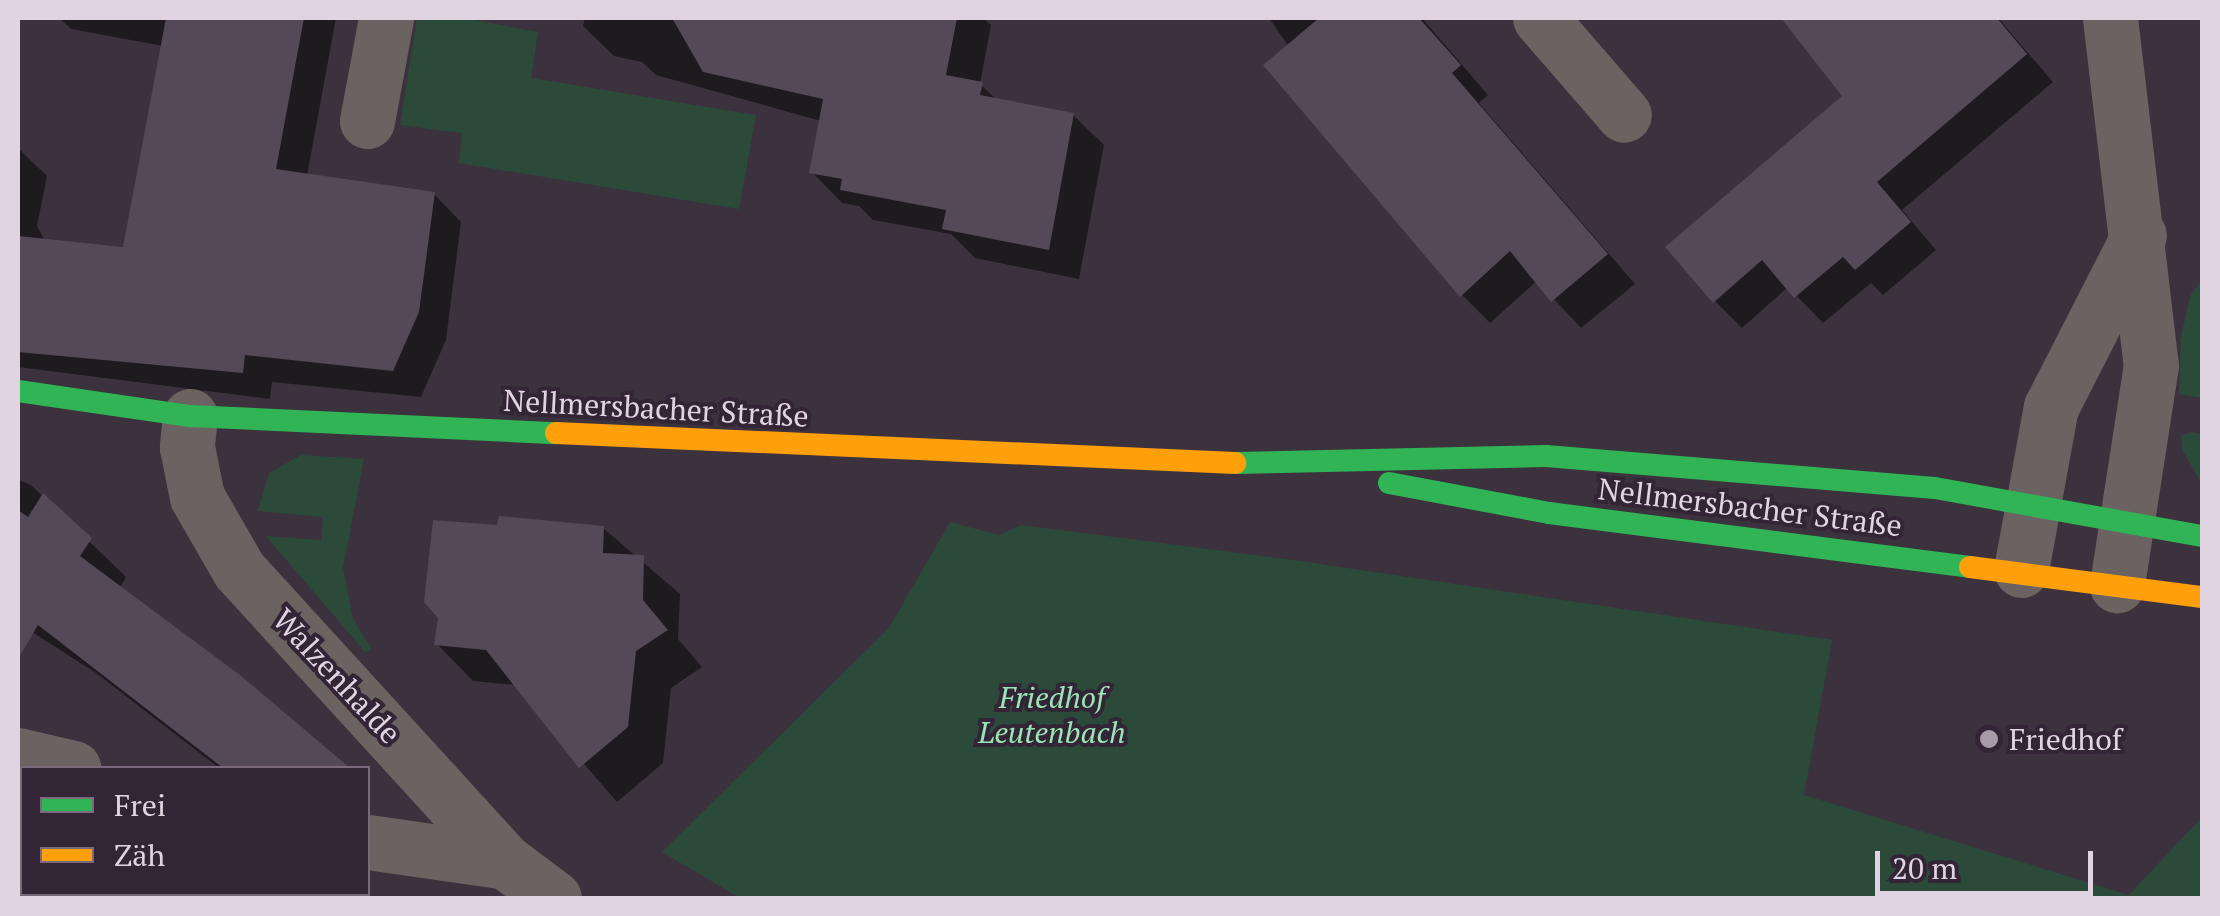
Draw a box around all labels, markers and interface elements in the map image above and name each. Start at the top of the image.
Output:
street label: Nellmersbacher Straße [502,382,810,434]
street label: Nellmersbacher Straße [1596,471,1904,543]
street label: Walzenhalde [266,601,408,751]
park label: Friedhof Leutenbach [978,679,1126,750]
place label: Friedhof [2009,721,2122,757]
marker: Friedhof [1978,728,2000,750]
legend [20,766,370,896]
text: Frei [114,785,166,825]
scale bar [1880,831,2098,893]
text: Zäh [114,835,165,875]
text: 20 m [1892,848,1957,888]

